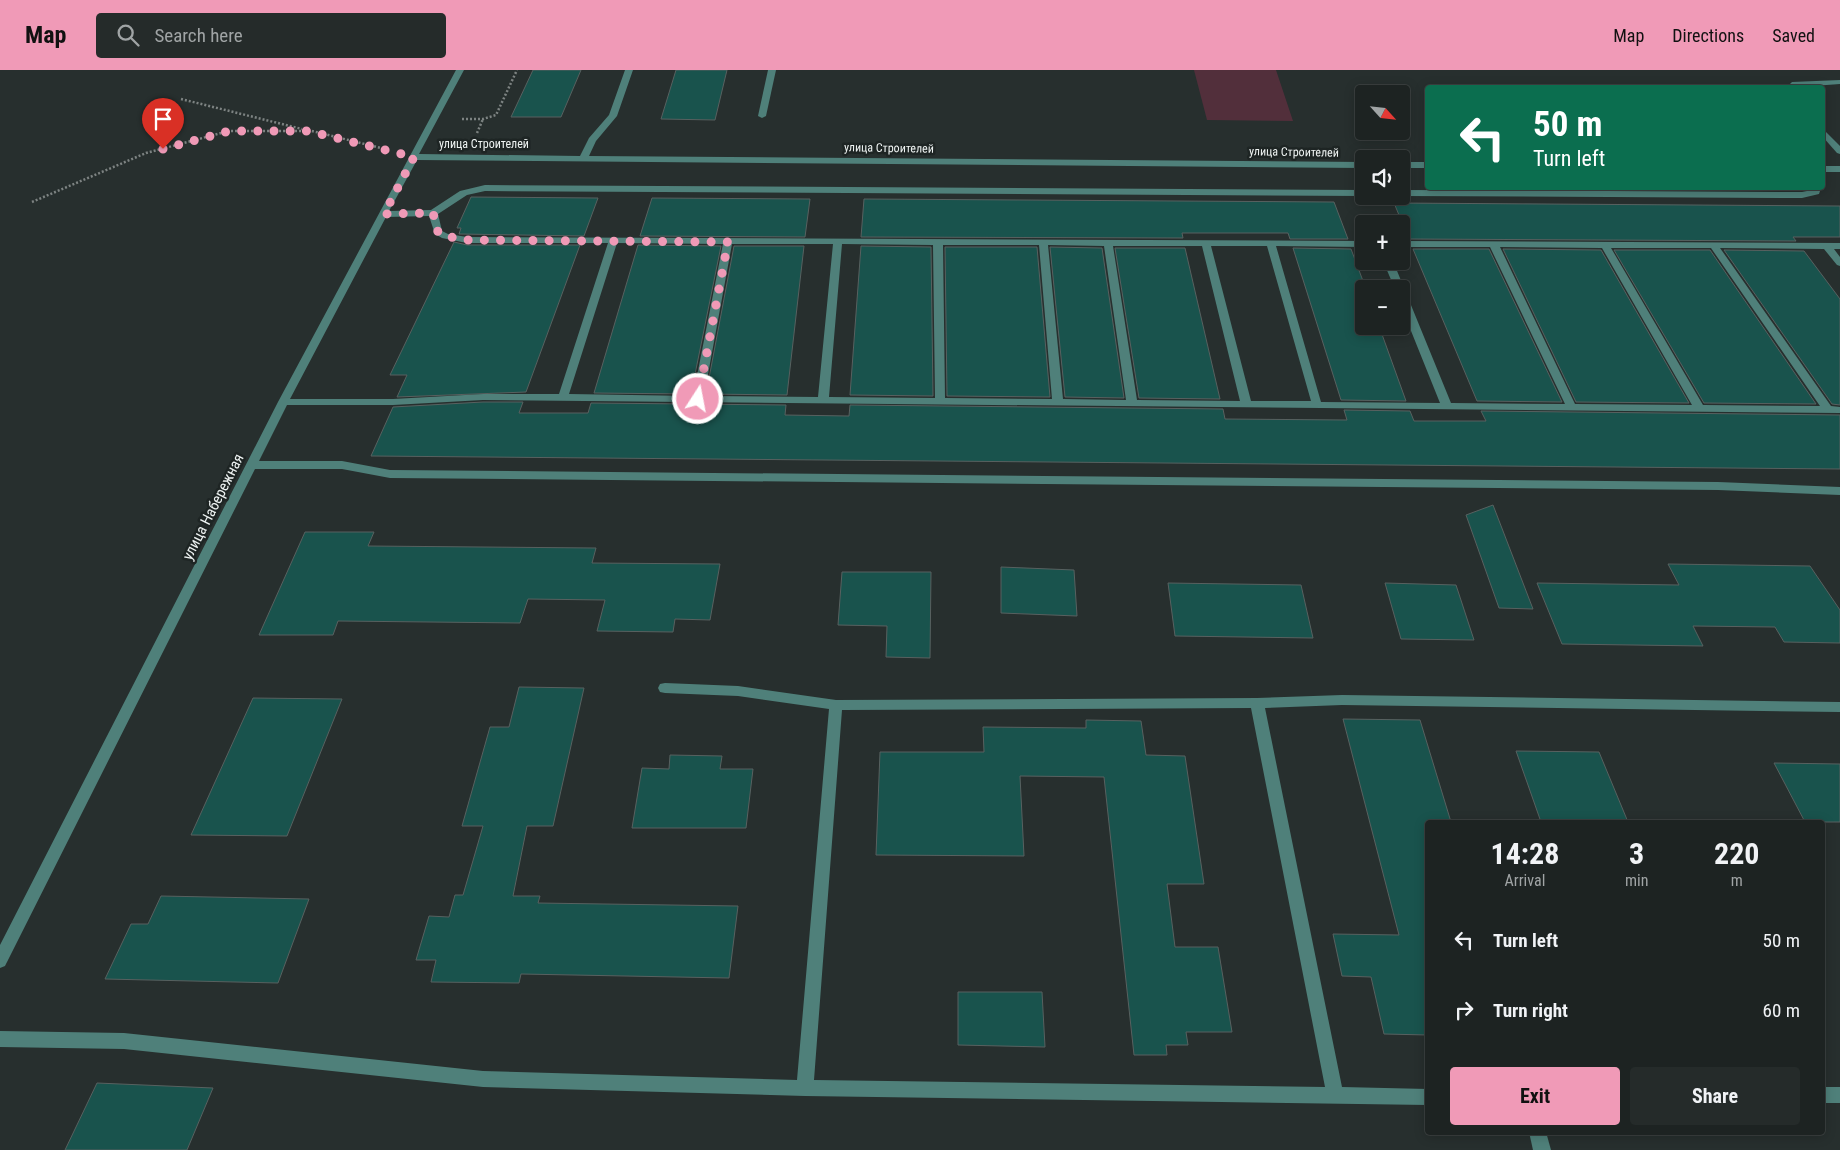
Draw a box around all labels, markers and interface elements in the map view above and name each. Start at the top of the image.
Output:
search box [96,13,446,58]
text: Map [25,21,66,49]
icon: search [114,21,142,49]
text: Search here [154,24,243,47]
text: Map [1613,25,1644,46]
text: Directions [1672,25,1744,46]
text: Saved [1772,25,1815,46]
north arrow [1355,85,1410,140]
map controls [1355,85,1410,335]
pin [142,98,184,149]
text: 50 m [1533,104,1602,145]
icon: arrive [149,105,177,133]
icon: left [1450,105,1515,170]
street label: улица Строителей [439,137,529,151]
street label: улица Строителей [844,140,934,156]
street label: улица Строителей [1249,144,1339,160]
text: Turn left [1533,146,1605,171]
button: sound [1355,150,1410,205]
button: + [1355,215,1410,270]
button: − [1355,280,1410,335]
position arrow [671,372,723,424]
street label: улица Набережная [178,451,248,563]
text: 14:28 [1491,836,1559,871]
text: 3 [1629,836,1644,871]
text: 220 [1714,836,1759,871]
text: Arrival [1505,871,1545,890]
text: min [1625,871,1648,890]
text: m [1731,871,1743,890]
icon: left [1450,926,1478,954]
text: Turn left [1493,929,1558,952]
text: 50 m [1763,929,1800,952]
icon: right [1450,996,1478,1024]
text: Turn right [1493,999,1568,1022]
text: 60 m [1763,999,1800,1022]
button: Exit [1450,1067,1620,1125]
button: Share [1630,1067,1800,1125]

